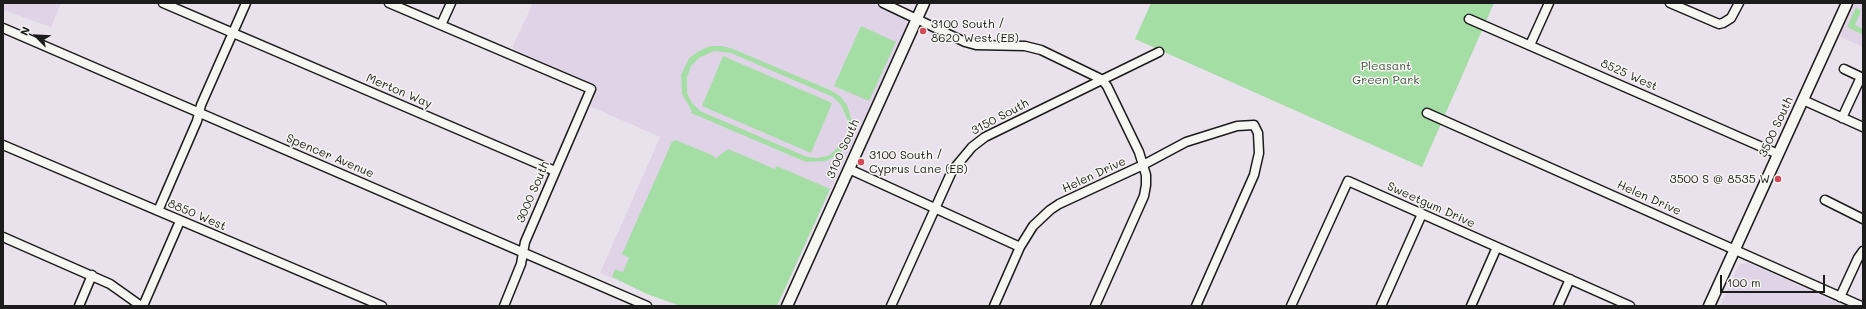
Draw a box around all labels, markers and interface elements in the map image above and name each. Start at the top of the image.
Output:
north arrow [16,16,56,56]
place label: 3100 South / 8620 West (EB) [931,17,1019,45]
text: N [16,24,33,38]
marker: 3100 South / 8620 West (EB) [918,26,928,36]
street label: 8525 West [1598,56,1660,94]
park label: Pleasant Green Park [1352,59,1420,87]
street label: Merton Way [364,71,434,111]
street label: 3500 South [1756,94,1796,160]
street label: 3150 South [969,96,1031,138]
street label: 3100 South [824,117,862,181]
street label: Spencer Avenue [284,131,376,181]
place label: 3100 South / Cyprus Lane (EB) [869,148,968,176]
street label: Helen Drive [1060,154,1128,196]
marker: 3100 South / Cyprus Lane (EB) [856,157,866,167]
street label: 3000 South [514,159,552,225]
place label: 3500 S @ 8535 W [1670,172,1770,186]
marker: 3500 S @ 8535 W [1773,174,1783,184]
street label: Helen Drive [1615,177,1683,219]
street label: Sweetgum Drive [1385,179,1477,231]
street label: 8850 West [166,196,228,234]
scale bar [1722,267,1827,293]
text: 100 m [1727,274,1761,290]

